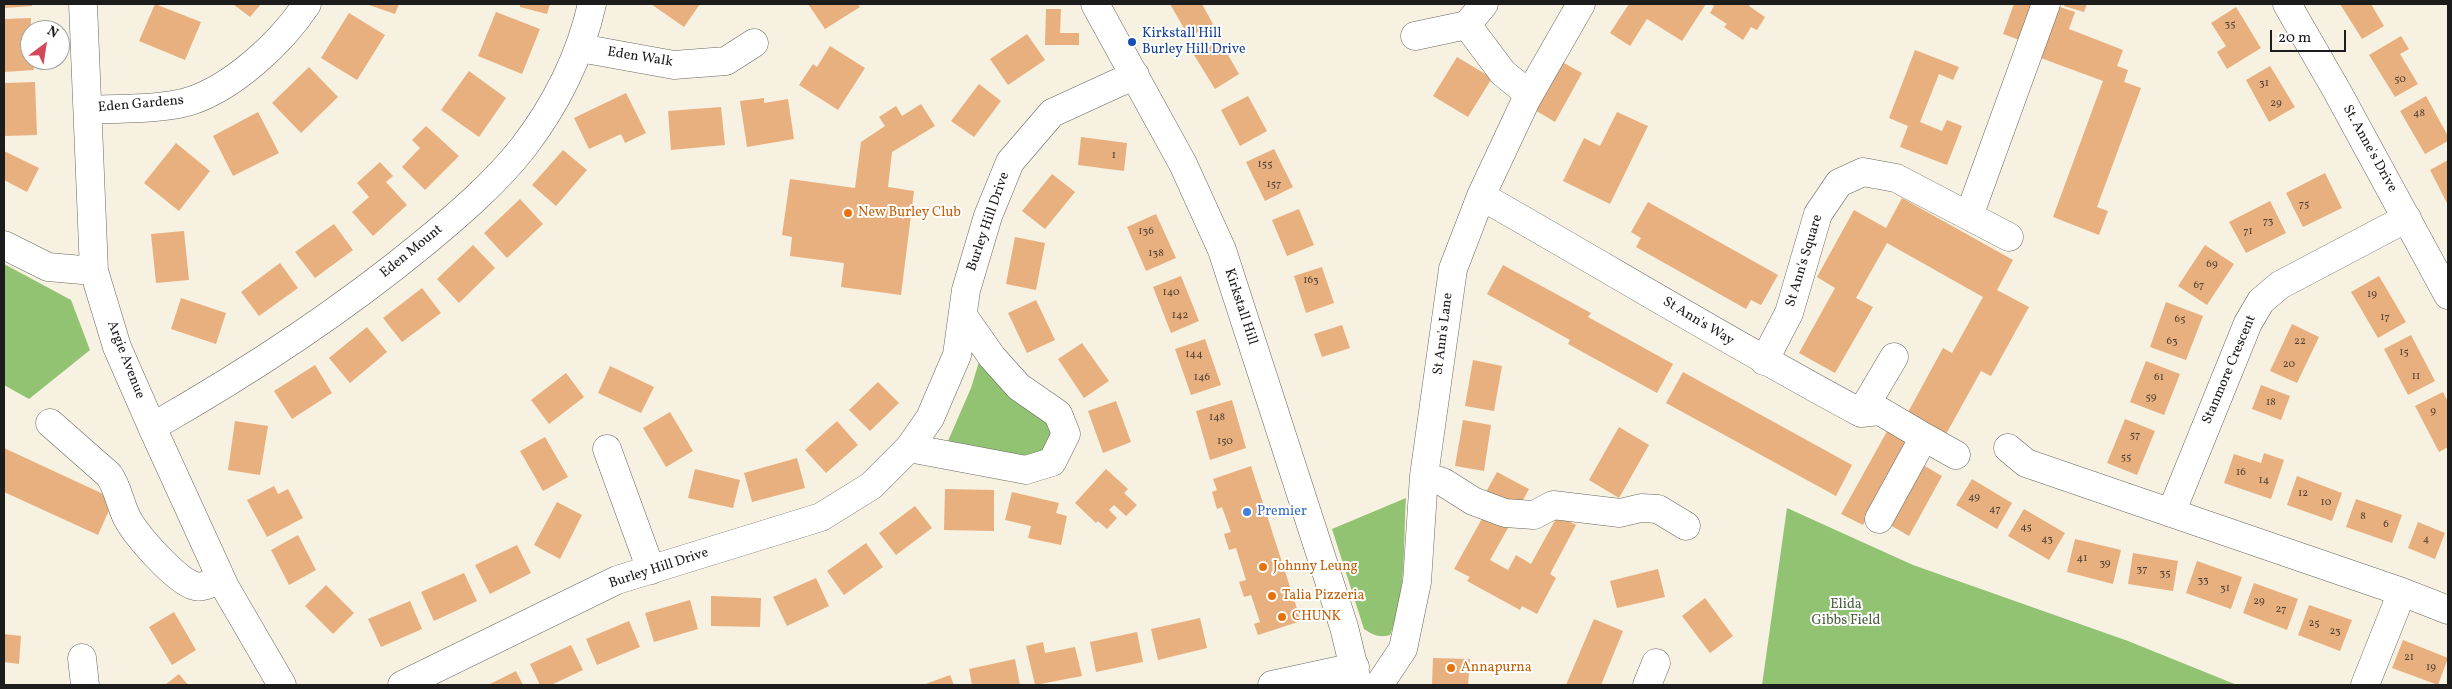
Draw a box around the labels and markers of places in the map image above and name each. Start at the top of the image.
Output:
place label: Kirkstall Hill Burley Hill Drive [1142,26,1246,58]
marker: Kirkstall Hill Burley Hill Drive [1126,36,1138,48]
place label: New Burley Club [858,205,961,221]
marker: New Burley Club [842,207,854,219]
place label: Premier [1257,504,1307,520]
marker: Premier [1241,506,1253,518]
place label: Johnny Leung [1273,559,1358,575]
marker: Johnny Leung [1257,561,1269,573]
place label: Talia Pizzeria [1282,588,1365,604]
marker: Talia Pizzeria [1266,590,1278,602]
place label: CHUNK [1292,609,1341,625]
marker: CHUNK [1276,611,1288,623]
place label: Annapurna [1461,660,1532,676]
marker: Annapurna [1445,662,1457,674]

